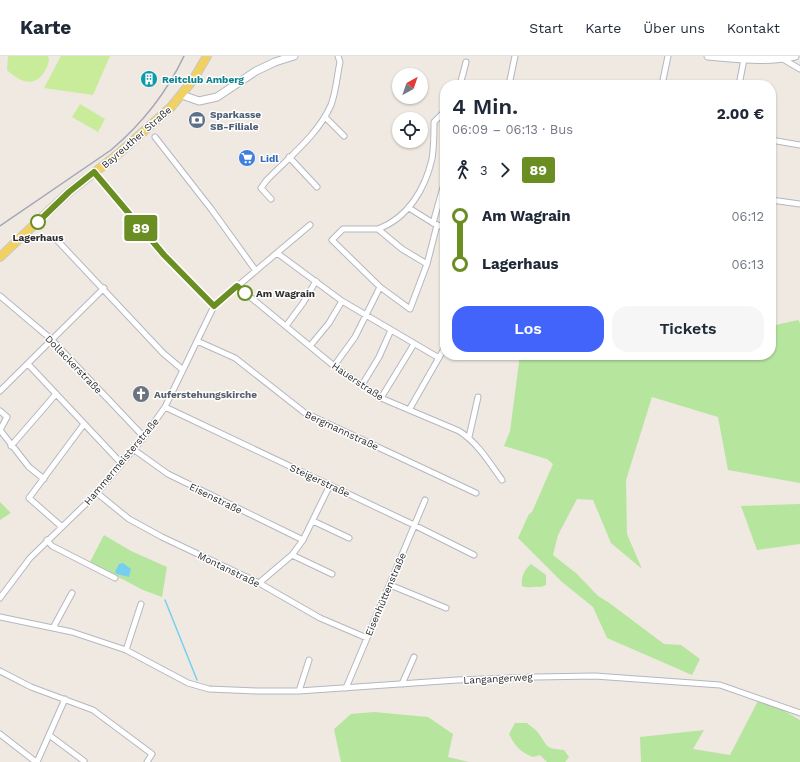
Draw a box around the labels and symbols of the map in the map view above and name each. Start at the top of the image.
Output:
north arrow [392,68,428,104]
building icon: Reitclub Amberg [139,69,159,89]
place label: Reitclub Amberg [162,74,244,85]
street label: Bayreuther Straße [99,104,173,171]
place label: Sparkasse SB-Filiale [210,109,261,132]
bank icon: Sparkasse SB-Filiale [187,110,207,130]
supermarket icon: Lidl [237,148,257,168]
place label: Lidl [260,153,279,164]
marker: Lagerhaus [30,214,46,230]
line badge: 89 [123,215,159,241]
place label: Lagerhaus [12,232,64,243]
marker: Am Wagrain [237,285,253,301]
place label: Am Wagrain [256,288,315,299]
street label: Dollackerstraße [43,333,104,396]
street label: Hauerstraße [330,360,386,403]
church icon: Auferstehungskirche [131,384,151,404]
place label: Auferstehungskirche [154,389,257,400]
street label: Bergmannstraße [303,409,381,452]
street label: Hammermeisterstraße [82,416,161,507]
street label: Steigerstraße [288,462,352,499]
street label: Eisenstraße [188,481,244,516]
street label: Montanstraße [196,550,262,589]
street label: Eisenhüttenstraße [363,551,408,637]
street label: Langangerweg [463,671,534,686]

